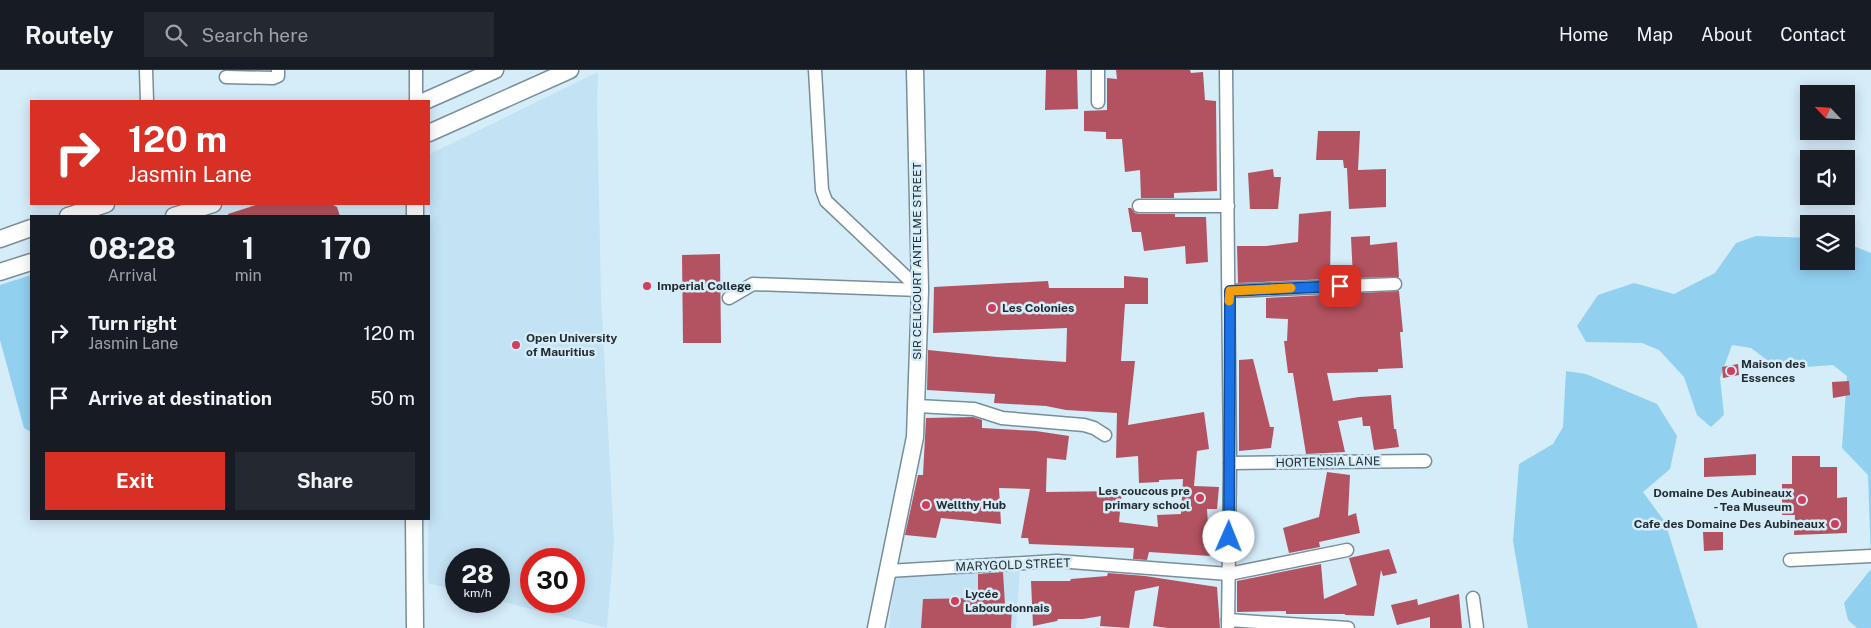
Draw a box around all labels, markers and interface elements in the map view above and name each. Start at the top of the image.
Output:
search box [144,12,494,57]
text: Routely [25,21,114,49]
icon: search [162,21,190,49]
text: Search here [202,24,308,46]
text: Home [1559,24,1609,45]
text: Map [1637,24,1673,45]
text: About [1701,24,1752,45]
text: Contact [1780,24,1846,45]
north arrow [1800,85,1855,140]
map controls [1800,85,1855,270]
text: 120 m [128,119,227,160]
icon: right [45,120,110,185]
button: sound [1800,150,1855,205]
text: Jasmin Lane [128,161,252,187]
street label: SIR CELICOURT ANTELME STREET [910,162,924,360]
button: layers [1800,215,1855,270]
text: 08:28 [89,230,176,266]
text: 1 [242,230,255,266]
text: 170 [321,230,371,266]
pin [1319,265,1361,307]
text: Arrival [108,266,157,285]
text: min [235,266,262,285]
text: m [339,266,353,285]
icon: arrive [1326,272,1354,300]
place label: Imperial College [657,279,751,293]
marker: Imperial College [641,280,653,292]
place label: Les Colonies [1002,301,1074,315]
marker: Les Colonies [986,302,998,314]
text: Turn right [88,312,177,334]
icon: right [45,319,73,347]
text: 120 m [363,322,415,344]
place label: Open University of Mauritius [526,331,617,359]
text: Jasmin Lane [88,334,178,353]
marker: Open University of Mauritius [510,339,522,351]
place label: Maison des Essences [1741,357,1806,385]
marker: Maison des Essences [1725,365,1737,377]
icon: arrive [45,384,73,412]
text: Arrive at destination [88,387,272,409]
text: 50 m [370,387,415,409]
button: Exit [45,452,225,510]
button: Share [235,452,415,510]
street label: HORTENSIA LANE [1276,454,1380,470]
place label: Les coucous pre primary school [1098,484,1190,512]
place label: Domaine Des Aubineaux - Tea Museum [1653,486,1792,514]
marker: Les coucous pre primary school [1194,492,1206,504]
marker: Domaine Des Aubineaux - Tea Museum [1796,494,1808,506]
place label: Wellthy Hub [936,498,1006,512]
marker: Wellthy Hub [920,499,932,511]
position arrow [1202,510,1254,562]
place label: Cafe des Domaine Des Aubineaux [1634,517,1825,531]
marker: Cafe des Domaine Des Aubineaux [1829,518,1841,530]
speed limit sign: 30 [520,548,585,613]
street label: MARYGOLD STREET [955,556,1071,574]
text: 28 [461,559,494,589]
text: km/h [463,586,492,600]
place label: Lycée Labourdonnais [965,587,1050,615]
marker: Lycée Labourdonnais [949,595,961,607]

